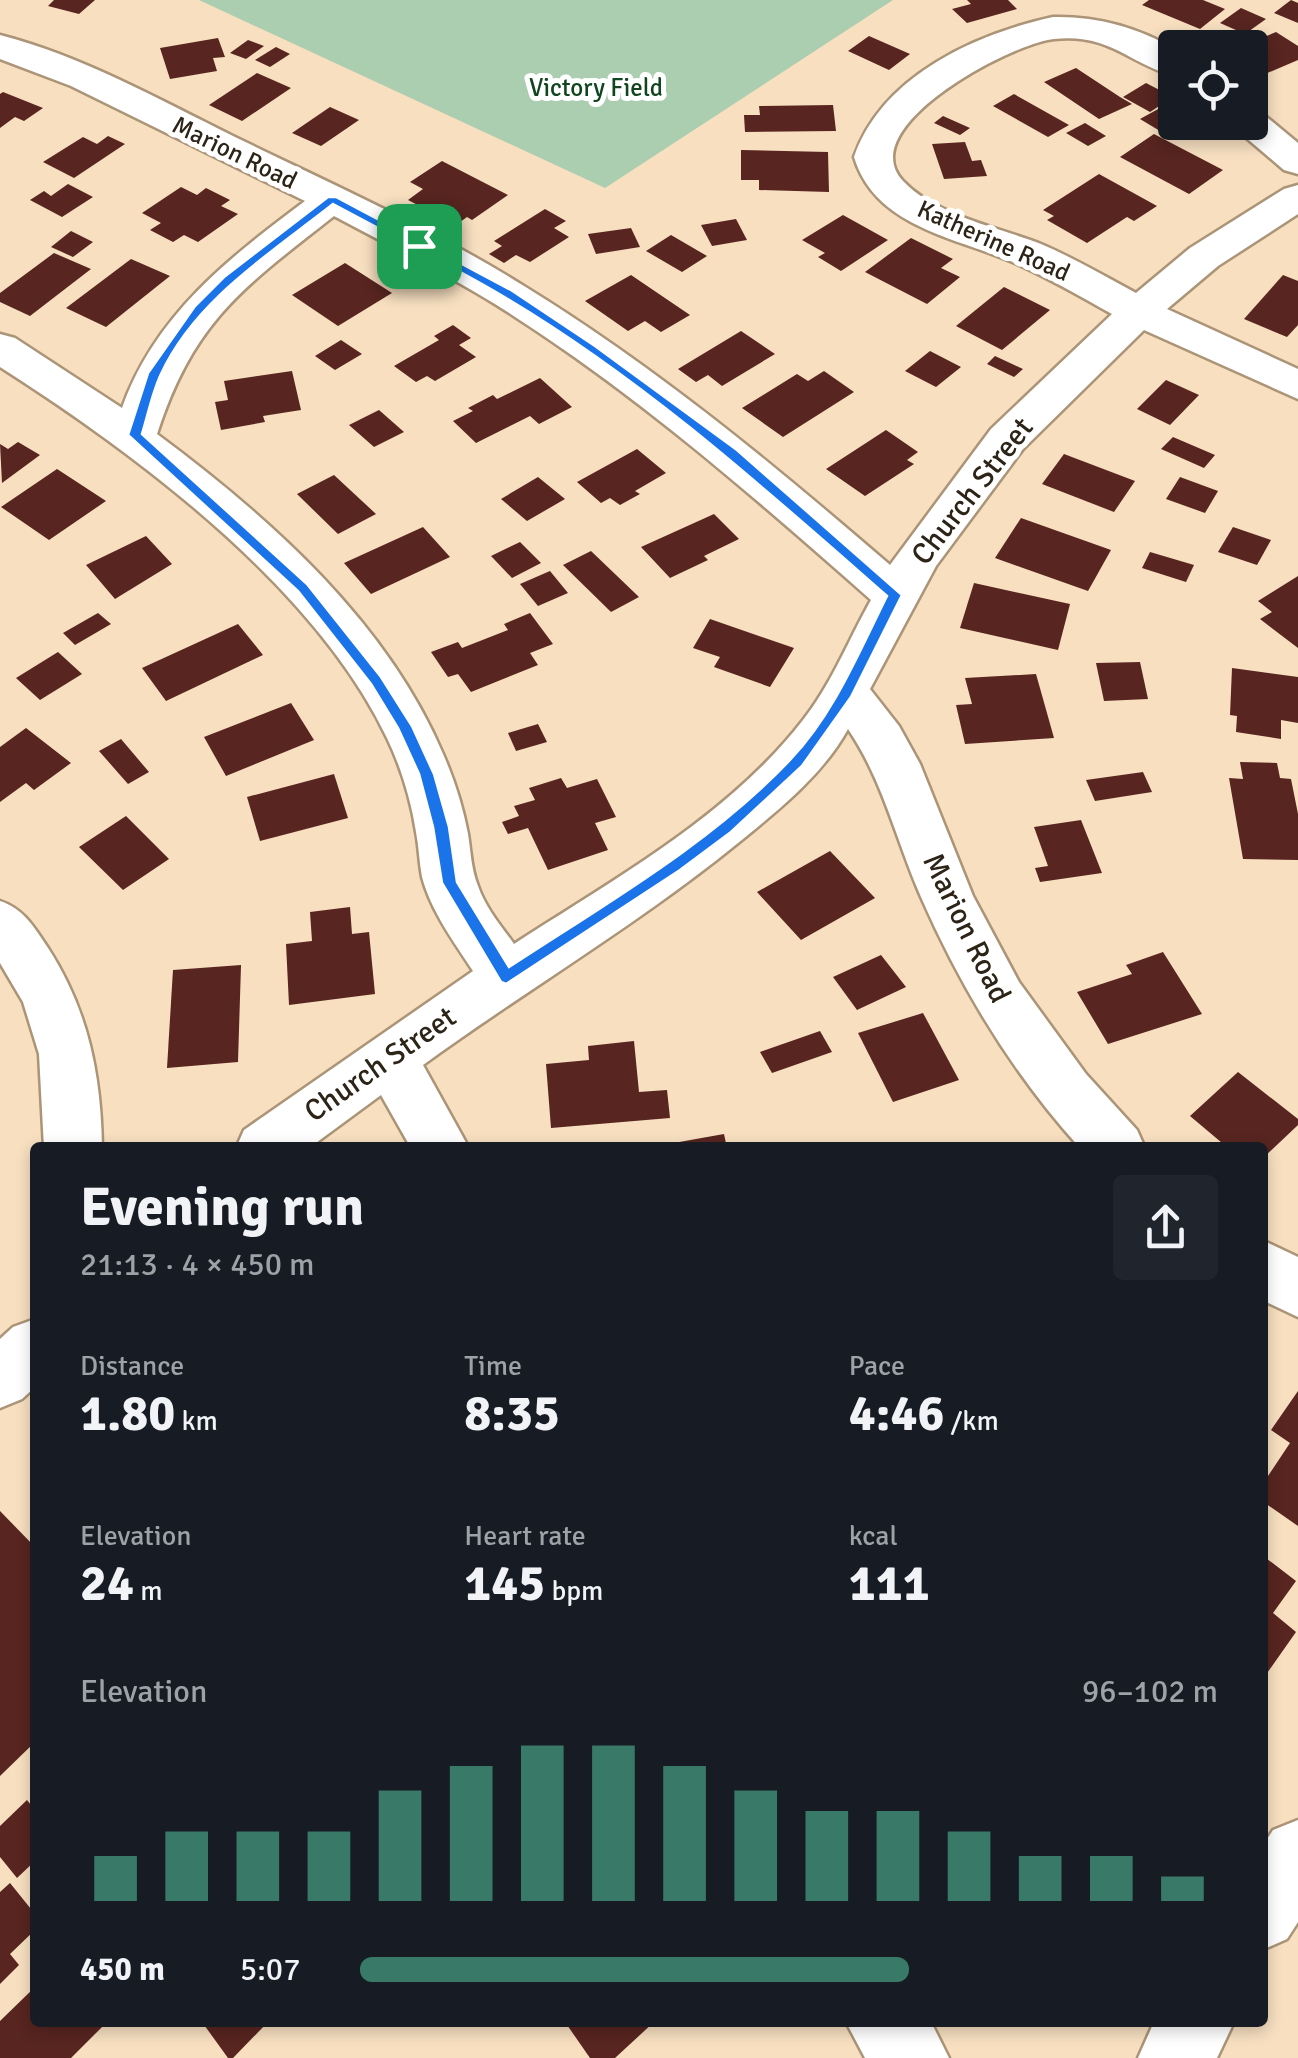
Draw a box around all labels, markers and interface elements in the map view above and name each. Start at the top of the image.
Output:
map controls [1158,30,1268,140]
button: locate [1158,30,1268,140]
park label: Victory Field [529,72,663,103]
street label: Marion Road [167,109,302,196]
street label: Katherine Road [913,193,1075,288]
pin [377,204,462,289]
icon: arrive [392,219,447,274]
street label: Church Street [903,410,1041,572]
street label: Marion Road [914,847,1019,1009]
street label: Church Street [297,999,463,1130]
text: Evening run [80,1173,364,1241]
button: share [1113,1175,1218,1280]
text: 21:13 · 4 × 450 m [80,1245,315,1284]
text: Distance [80,1349,184,1383]
text: Time [464,1349,522,1383]
text: Pace [849,1349,905,1383]
text: 1.80 [80,1383,175,1445]
text: 8:35 [464,1383,560,1445]
text: 4:46 [849,1383,944,1445]
text: km [175,1404,218,1438]
text: /km [944,1404,999,1438]
text: Elevation [80,1519,192,1553]
text: Heart rate [464,1519,586,1553]
text: kcal [849,1519,898,1553]
text: 24 [80,1553,134,1615]
text: 145 [464,1553,545,1615]
text: 111 [849,1553,930,1615]
text: m [134,1574,163,1608]
text: bpm [545,1574,603,1608]
text: Elevation [80,1672,207,1711]
text: 96–102 m [1082,1672,1218,1711]
text: 450 m [80,1950,165,1989]
text: 5:07 [240,1950,300,1989]

